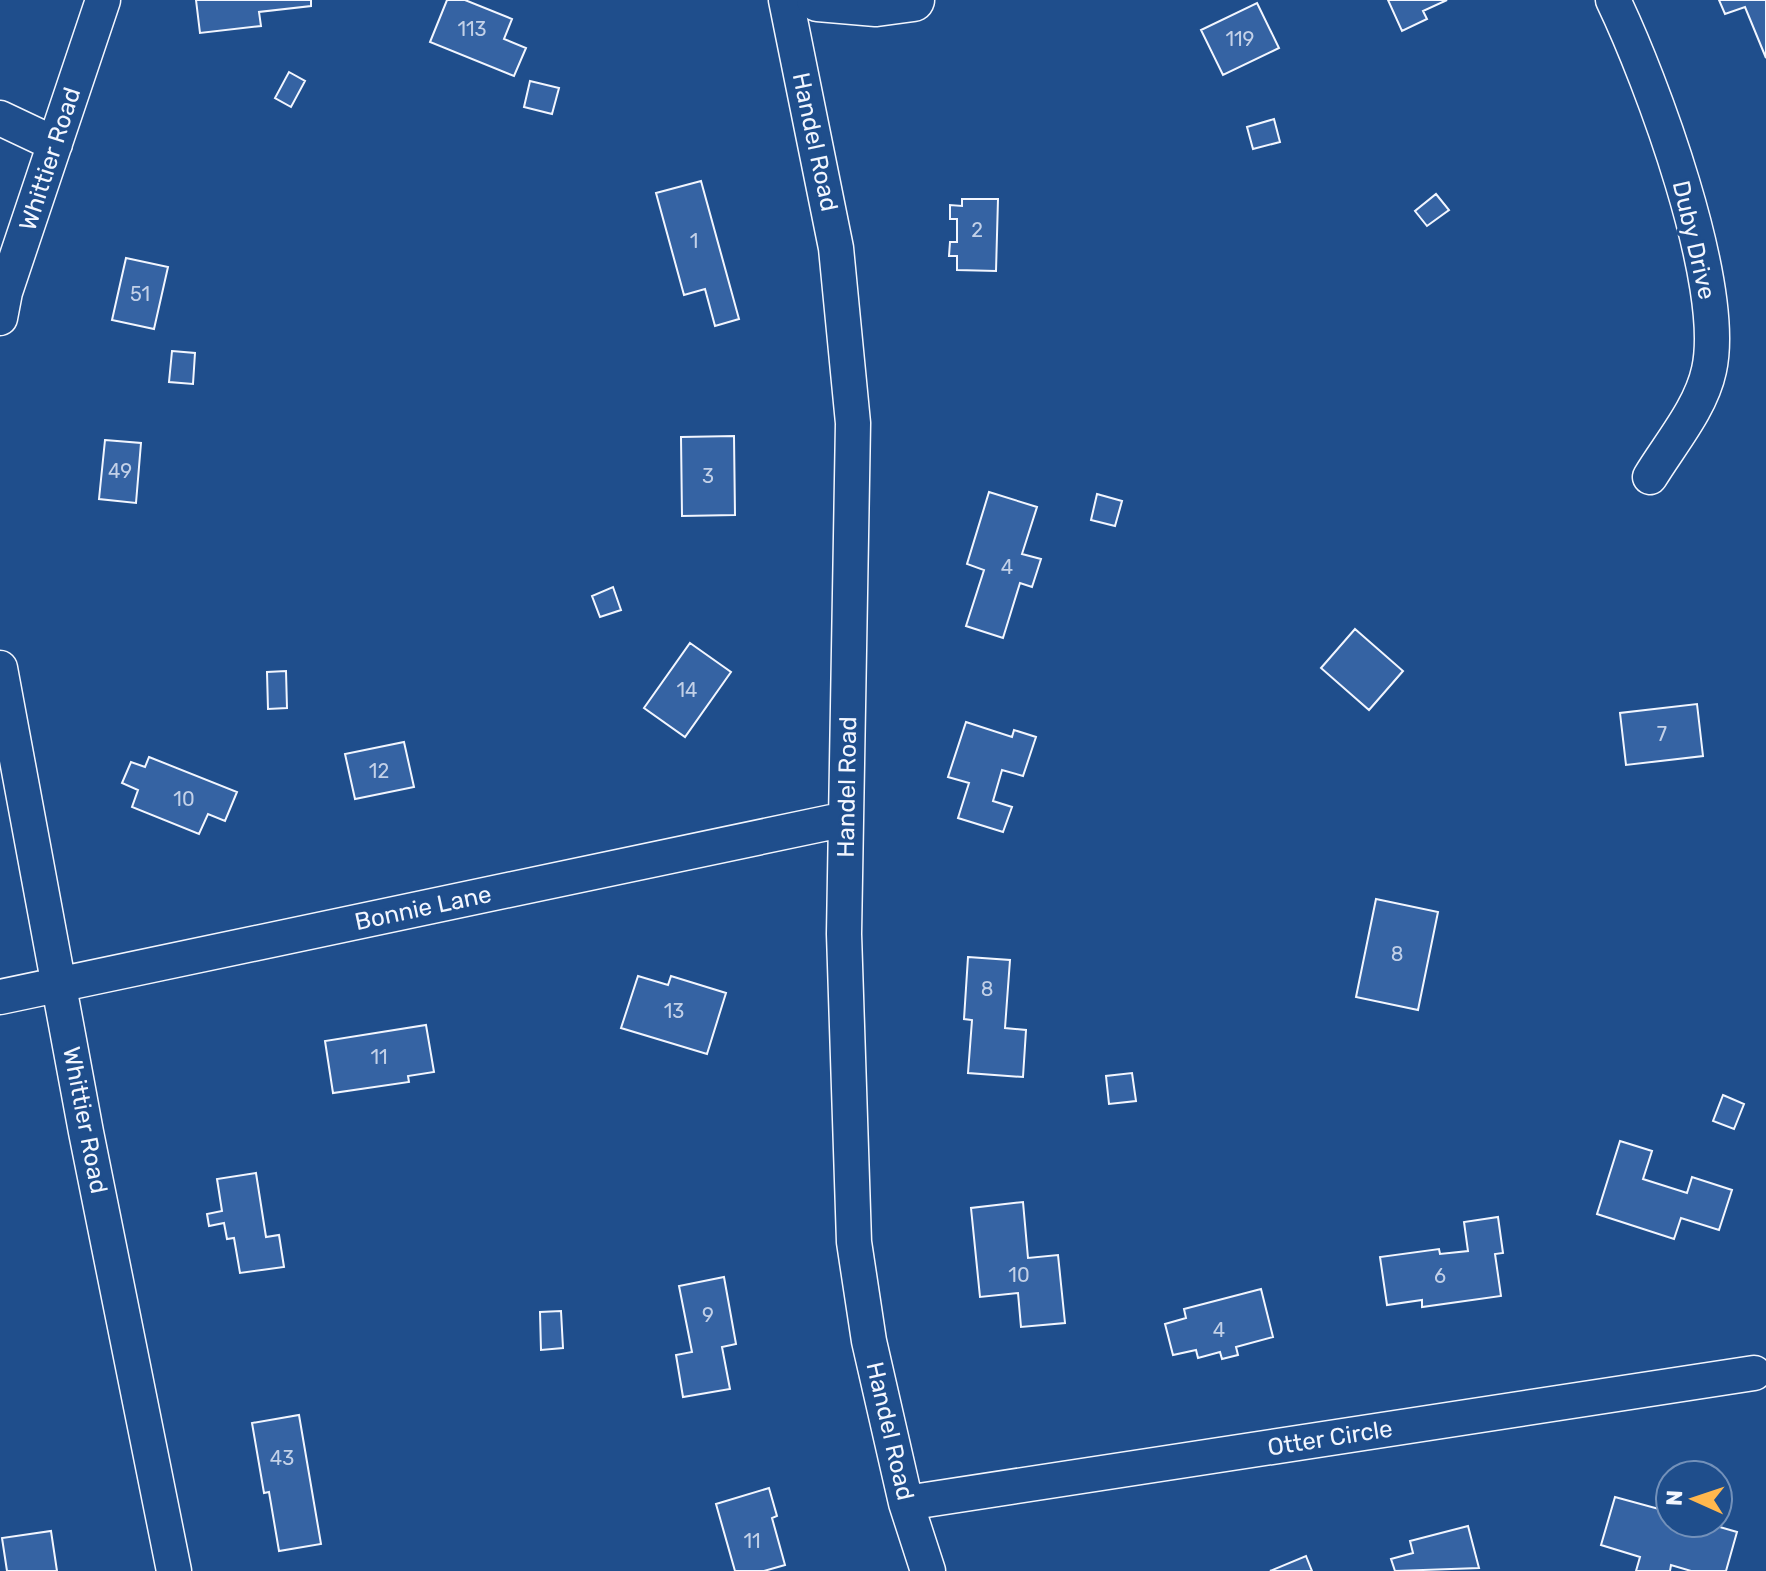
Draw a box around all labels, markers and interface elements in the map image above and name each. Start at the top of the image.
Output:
house number: 113 [457,17,487,41]
house number: 119 [1226,27,1254,51]
street label: Handel Road [787,70,843,214]
street label: Whittier Road [14,84,86,234]
street label: Duby Drive [1667,178,1721,302]
house number: 2 [971,218,983,242]
house number: 1 [690,229,698,253]
house number: 51 [130,282,150,306]
house number: 49 [108,459,132,483]
house number: 3 [702,464,714,488]
house number: 4 [1001,555,1013,579]
house number: 14 [677,678,697,702]
street label: Handel Road [832,716,862,858]
house number: 7 [1657,722,1667,746]
house number: 12 [369,759,389,783]
house number: 10 [173,787,195,811]
street label: Bonnie Lane [352,880,494,936]
house number: 8 [1391,942,1403,966]
house number: 8 [981,977,993,1001]
house number: 13 [664,999,684,1023]
street label: Whittier Road [57,1044,113,1196]
house number: 11 [370,1045,388,1069]
house number: 10 [1008,1263,1030,1287]
house number: 6 [1434,1264,1446,1288]
house number: 9 [702,1303,714,1327]
house number: 4 [1213,1318,1225,1342]
street label: Handel Road [860,1359,920,1503]
street label: Otter Circle [1266,1414,1394,1462]
house number: 43 [270,1446,294,1470]
north arrow [1654,1459,1734,1539]
text: N [1661,1489,1688,1507]
house number: 11 [743,1529,761,1553]

